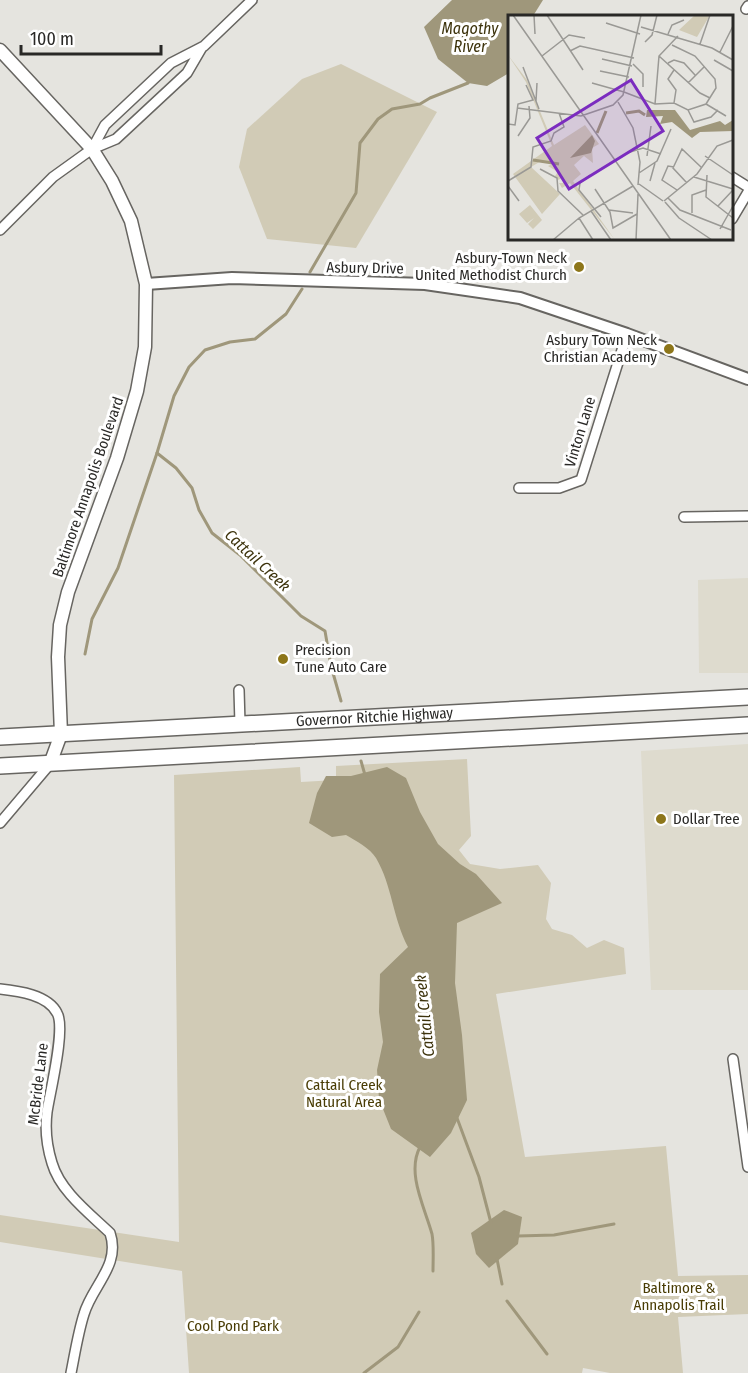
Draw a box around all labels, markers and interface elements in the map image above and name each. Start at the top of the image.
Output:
inset map [508,15,733,240]
scale bar [21,18,160,56]
water label: Magothy River [442,19,499,56]
text: 100 m [30,28,74,50]
place label: Asbury-Town Neck United Methodist Church [415,249,567,284]
street label: Asbury Drive [326,258,404,278]
marker: Asbury-Town Neck United Methodist Church [572,260,586,274]
place label: Asbury Town Neck Christian Academy [544,331,657,366]
marker: Asbury Town Neck Christian Academy [662,342,676,356]
street label: Baltimore Annapolis Boulevard [49,394,127,580]
street label: Vinton Lane [561,395,599,469]
water label: Cattail Creek [221,525,294,595]
place label: Precision Tune Auto Care [295,641,387,676]
marker: Precision Tune Auto Care [276,652,290,666]
street label: Governor Ritchie Highway [295,704,454,730]
place label: Dollar Tree [673,810,740,828]
marker: Dollar Tree [654,812,668,826]
water label: Cattail Creek [411,974,438,1058]
street label: McBride Lane [24,1042,52,1126]
park label: Cattail Creek Natural Area [305,1076,383,1111]
park label: Baltimore & Annapolis Trail [634,1279,725,1314]
park label: Cool Pond Park [187,1317,279,1335]

